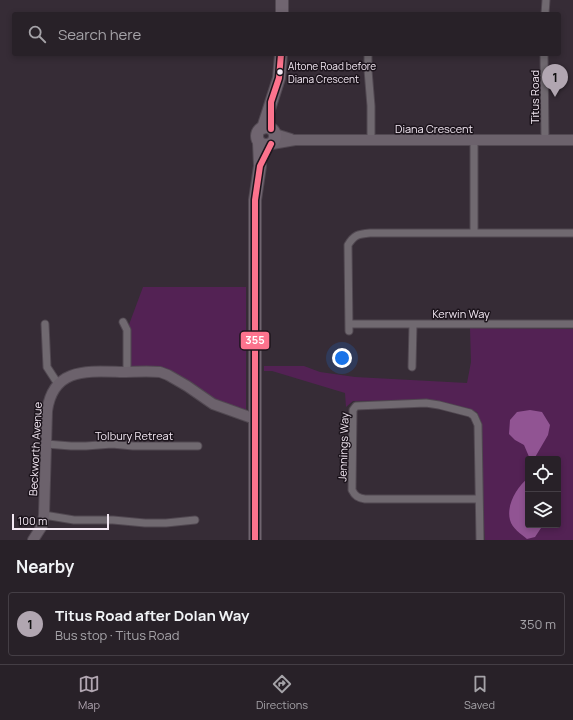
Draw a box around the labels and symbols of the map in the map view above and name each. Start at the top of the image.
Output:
place label: Altone Road before Diana Crescent [288,59,376,86]
pin: 1 [542,64,568,97]
marker: Altone Road before Diana Crescent [275,67,285,77]
street label: Titus Road [527,70,542,124]
street label: Diana Crescent [395,121,473,136]
street label: Kerwin Way [432,306,490,321]
line badge: 355 [240,331,270,350]
text: 355 [245,332,265,347]
your location [332,348,352,368]
street label: Beckworth Avenue [25,401,45,496]
street label: Jennings Way [334,412,352,482]
street label: Tolbury Retreat [95,428,173,443]
scale bar [12,512,109,531]

